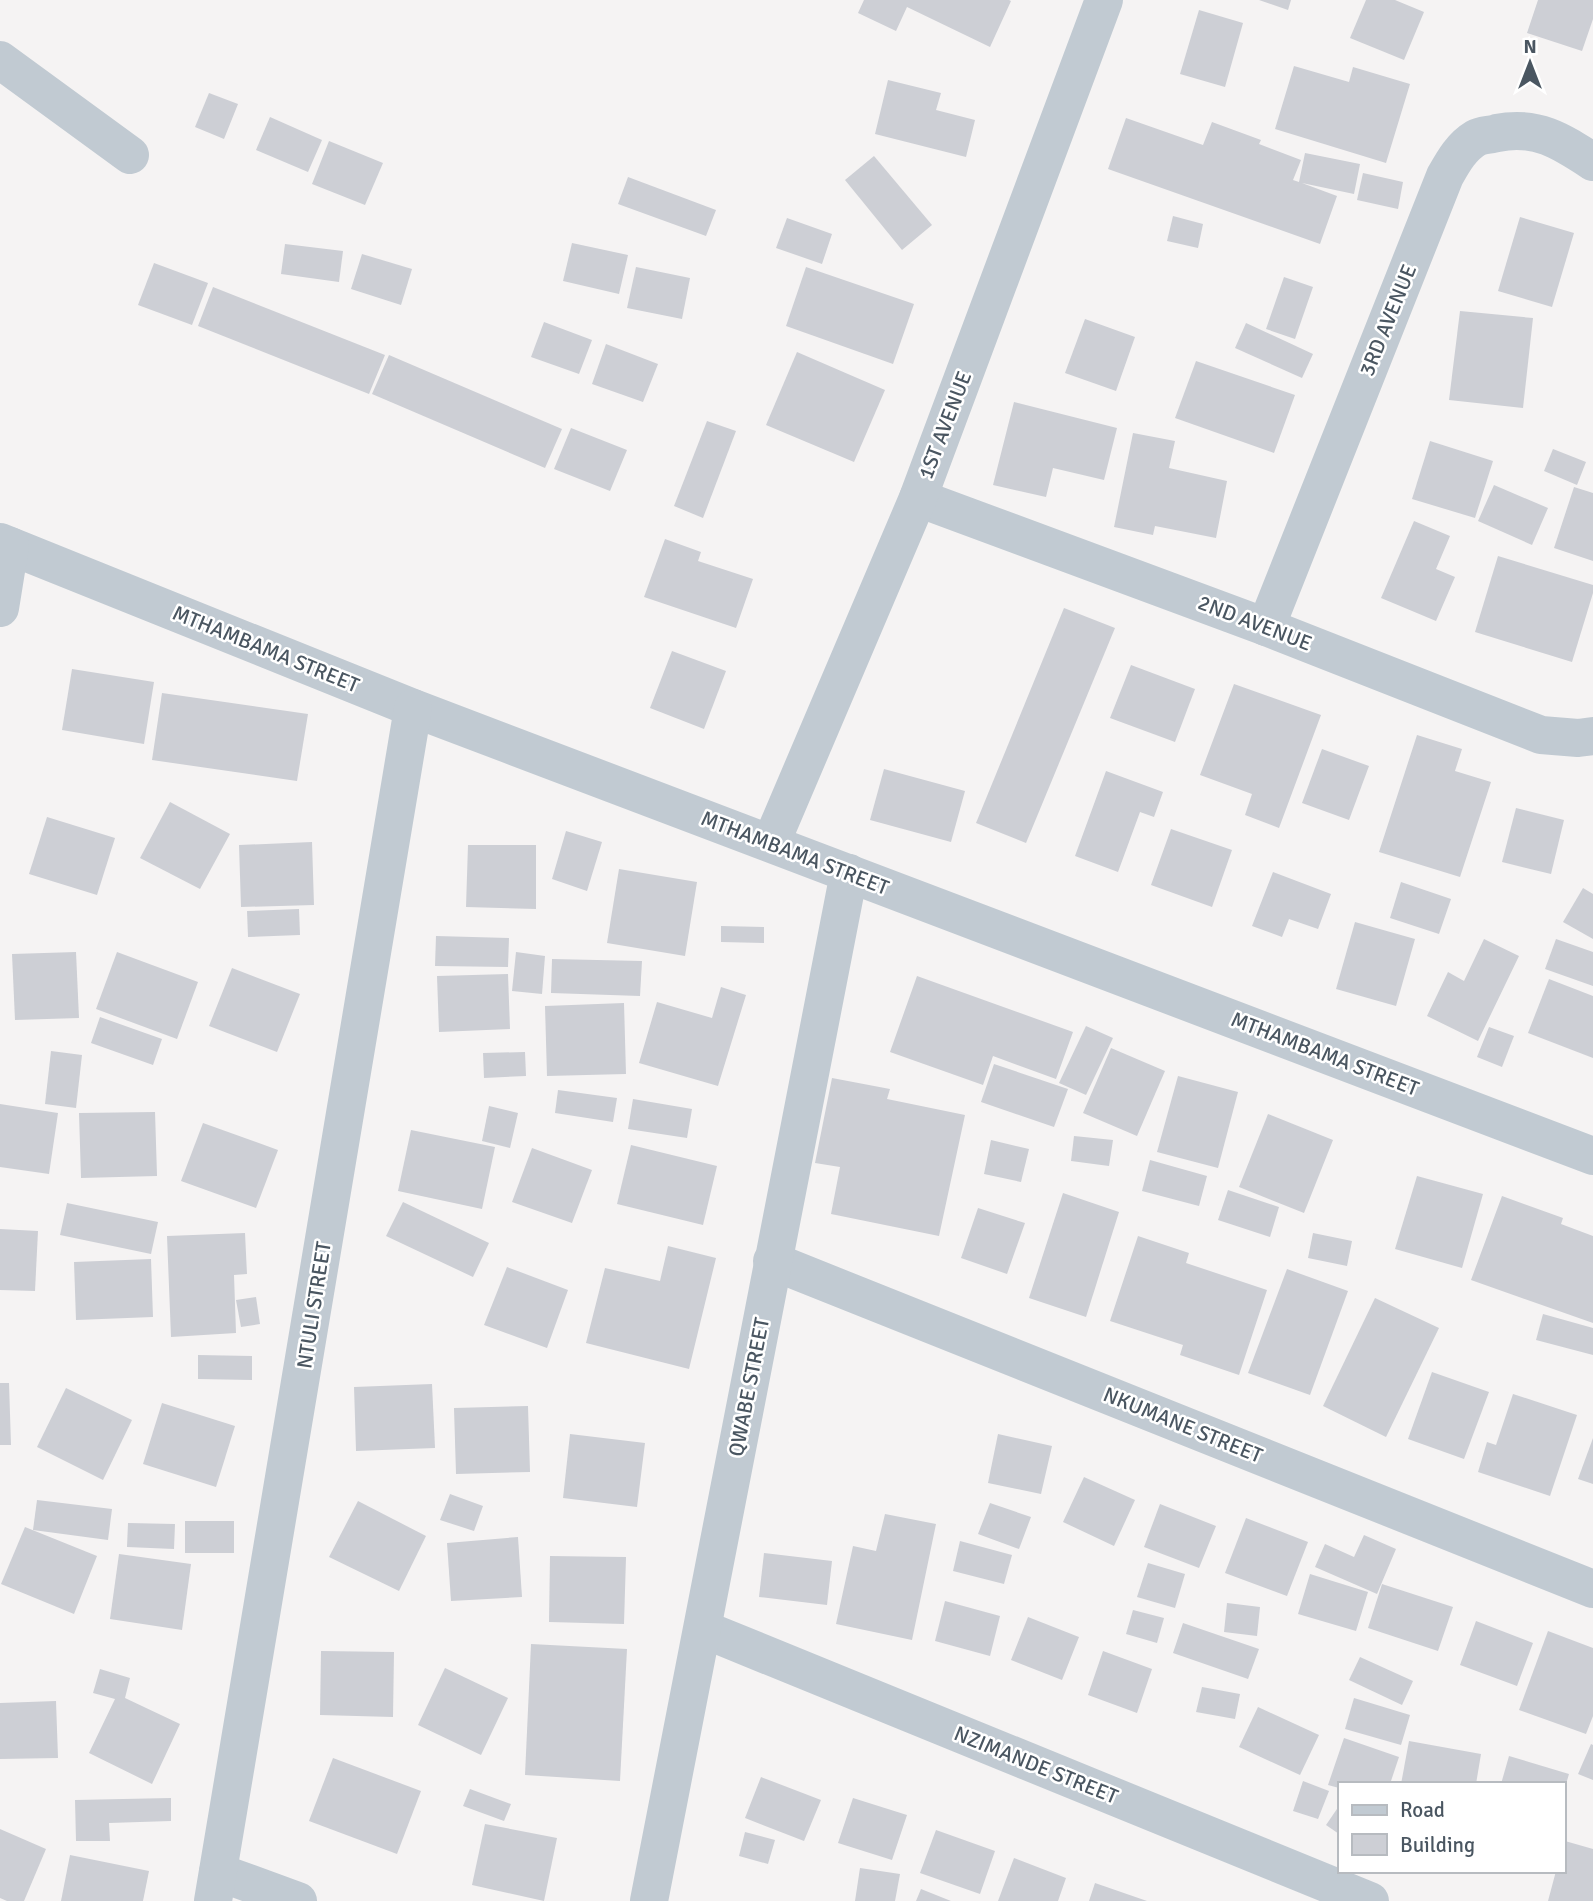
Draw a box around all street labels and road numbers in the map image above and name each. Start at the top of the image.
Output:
street label: 3RD AVENUE [1354,260,1422,380]
street label: 1ST AVENUE [913,367,977,483]
street label: 2ND AVENUE [1194,589,1316,657]
street label: MTHAMBAMA STREET [169,600,364,699]
street label: MTHAMBAMA STREET [697,805,893,901]
street label: MTHAMBAMA STREET [1227,1006,1423,1102]
street label: NTULI STREET [291,1239,337,1370]
street label: QWABE STREET [723,1315,775,1459]
street label: NKUMANE STREET [1100,1381,1267,1469]
street label: NZIMANDE STREET [950,1720,1122,1810]

